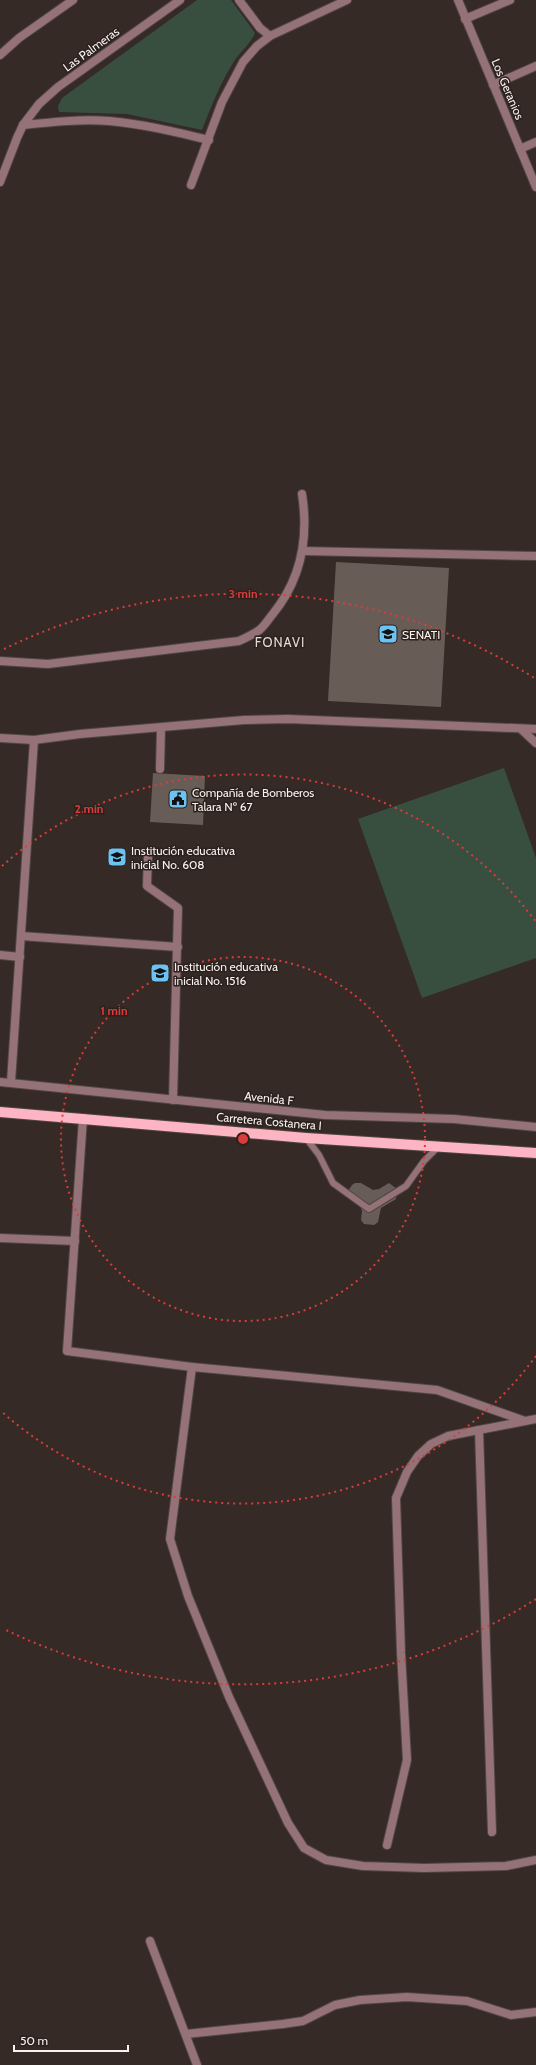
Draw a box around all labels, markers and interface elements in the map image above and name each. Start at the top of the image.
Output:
street label: Las Palmeras [60,24,122,74]
street label: Los Geranios [488,56,528,122]
text: 3 min [228,586,258,601]
school or university icon: SENATI [377,623,399,645]
place label: SENATI [402,627,440,642]
district label: FONAVI [255,634,305,650]
place label: Compañía de Bomberos Talara Nº 67 [192,785,314,814]
public building icon: Compañía de Bomberos Talara Nº 67 [167,788,189,810]
text: 2 min [75,801,103,816]
place label: Institución educativa inicial No. 608 [131,843,235,872]
school or university icon: Institución educativa inicial No. 608 [106,846,128,868]
place label: Institución educativa inicial No. 1516 [174,959,278,988]
school or university icon: Institución educativa inicial No. 1516 [149,962,171,984]
text: 1 min [100,1003,128,1018]
street label: Avenida F [244,1088,295,1108]
street label: Carretera Costanera I [216,1109,322,1133]
centre of rings [236,1132,250,1146]
scale bar [14,2027,128,2053]
text: 50 m [20,2033,48,2048]

